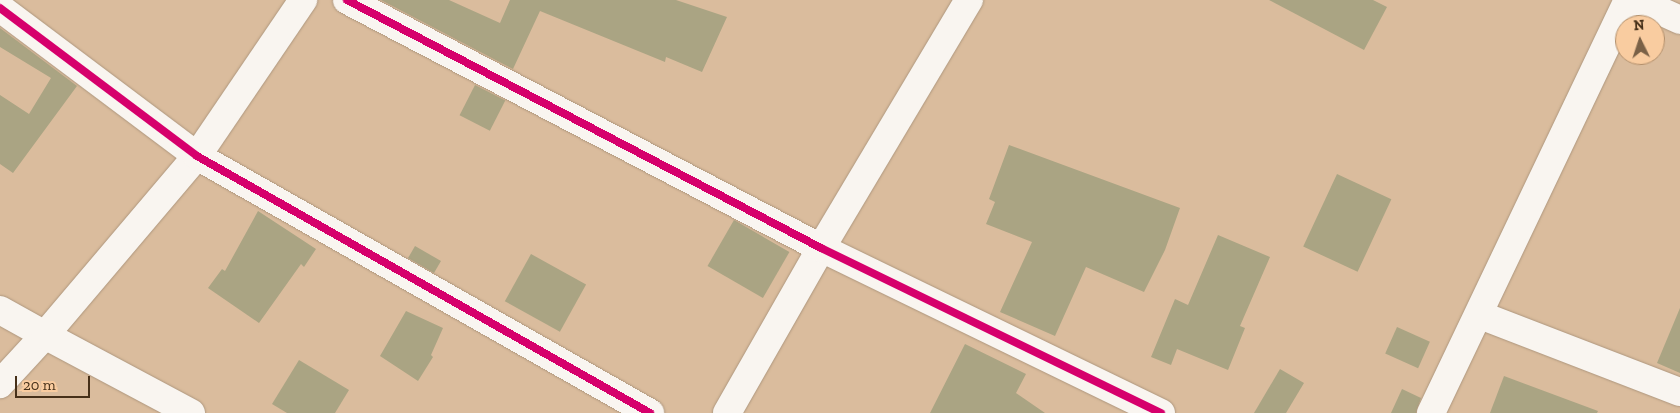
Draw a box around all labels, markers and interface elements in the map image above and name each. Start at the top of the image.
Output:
north arrow [1615,15,1665,65]
text: N [1633,17,1645,34]
scale bar [18,366,92,398]
text: 20 m [23,376,56,394]

